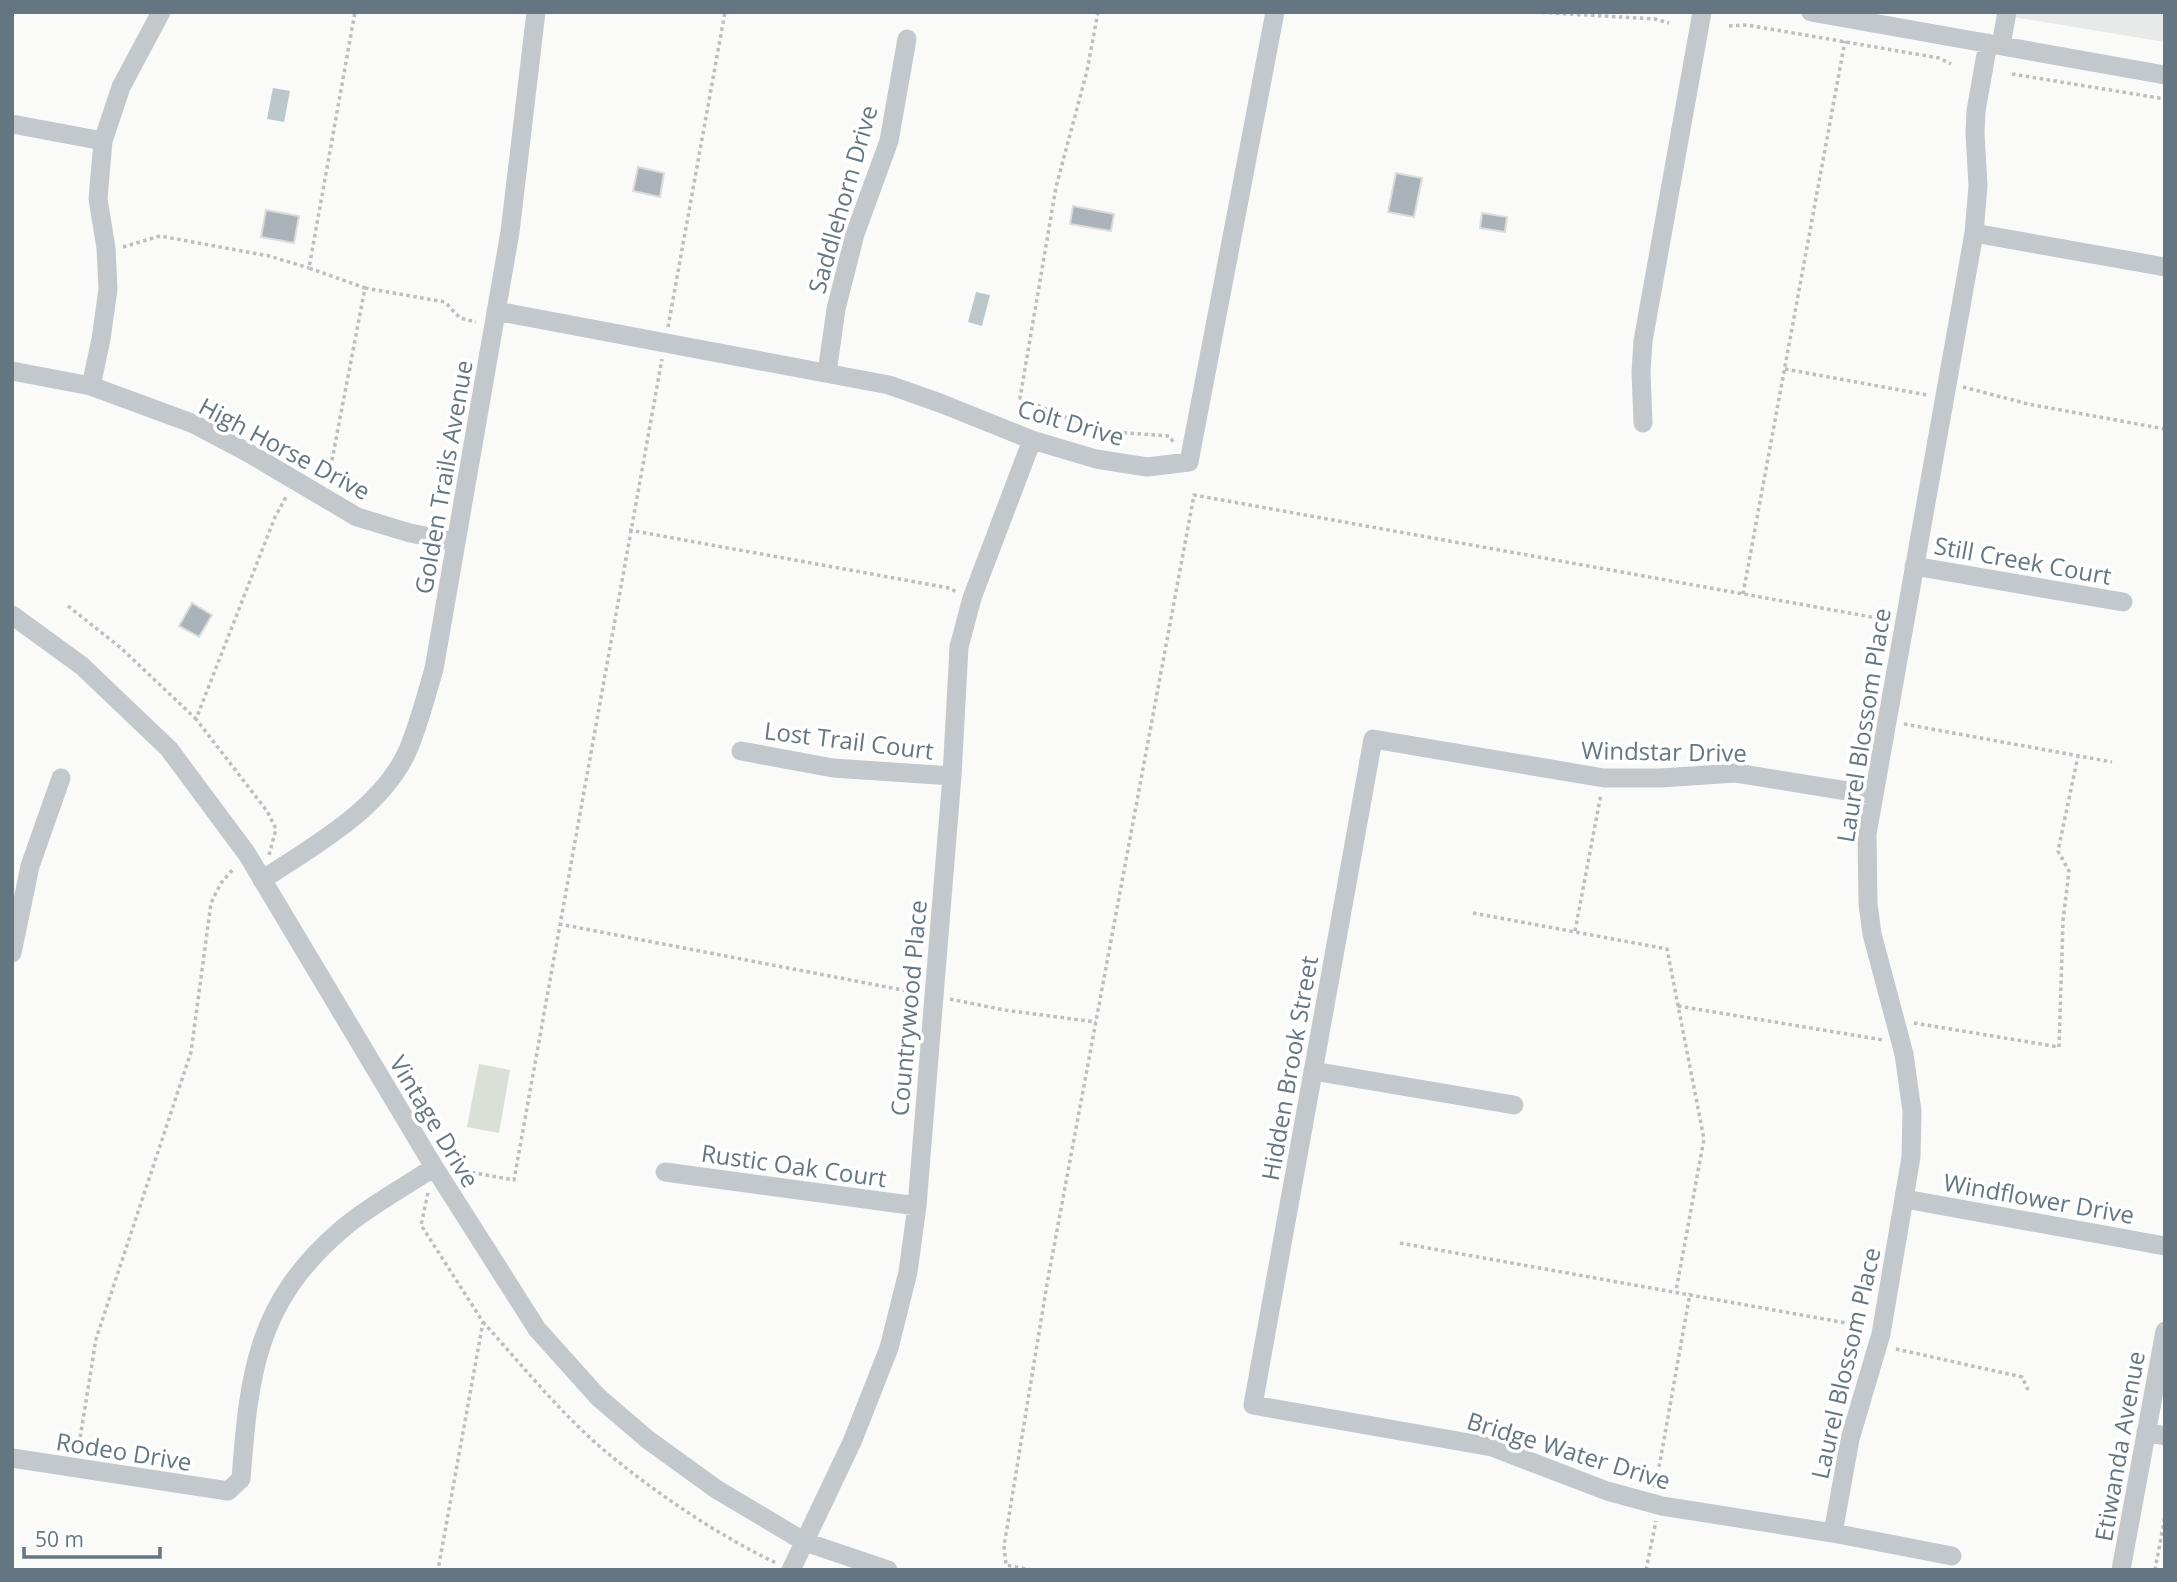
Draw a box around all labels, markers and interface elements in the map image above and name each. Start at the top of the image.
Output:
street label: Saddlehorn Drive [799,101,885,297]
street label: Golden Trails Avenue [406,358,480,596]
street label: High Horse Drive [194,389,376,507]
street label: Colt Drive [1014,391,1128,453]
street label: Still Creek Court [1932,528,2114,592]
street label: Laurel Blossom Place [1828,606,1898,844]
street label: Lost Trail Court [762,713,936,767]
street label: Windstar Drive [1581,733,1747,769]
street label: Countrywood Place [882,899,934,1117]
street label: Hidden Brook Street [1253,953,1325,1183]
street label: Vintage Drive [383,1049,487,1193]
street label: Rustic Oak Court [699,1136,889,1194]
street label: Windflower Drive [1941,1165,2137,1231]
street label: Laurel Blossom Place [1802,1244,1888,1482]
street label: Etiwanda Avenue [2086,1348,2152,1544]
street label: Bridge Water Drive [1463,1403,1675,1497]
street label: Rodeo Drive [54,1424,194,1478]
scale bar [24,1516,161,1560]
text: 50 m [35,1525,84,1553]

